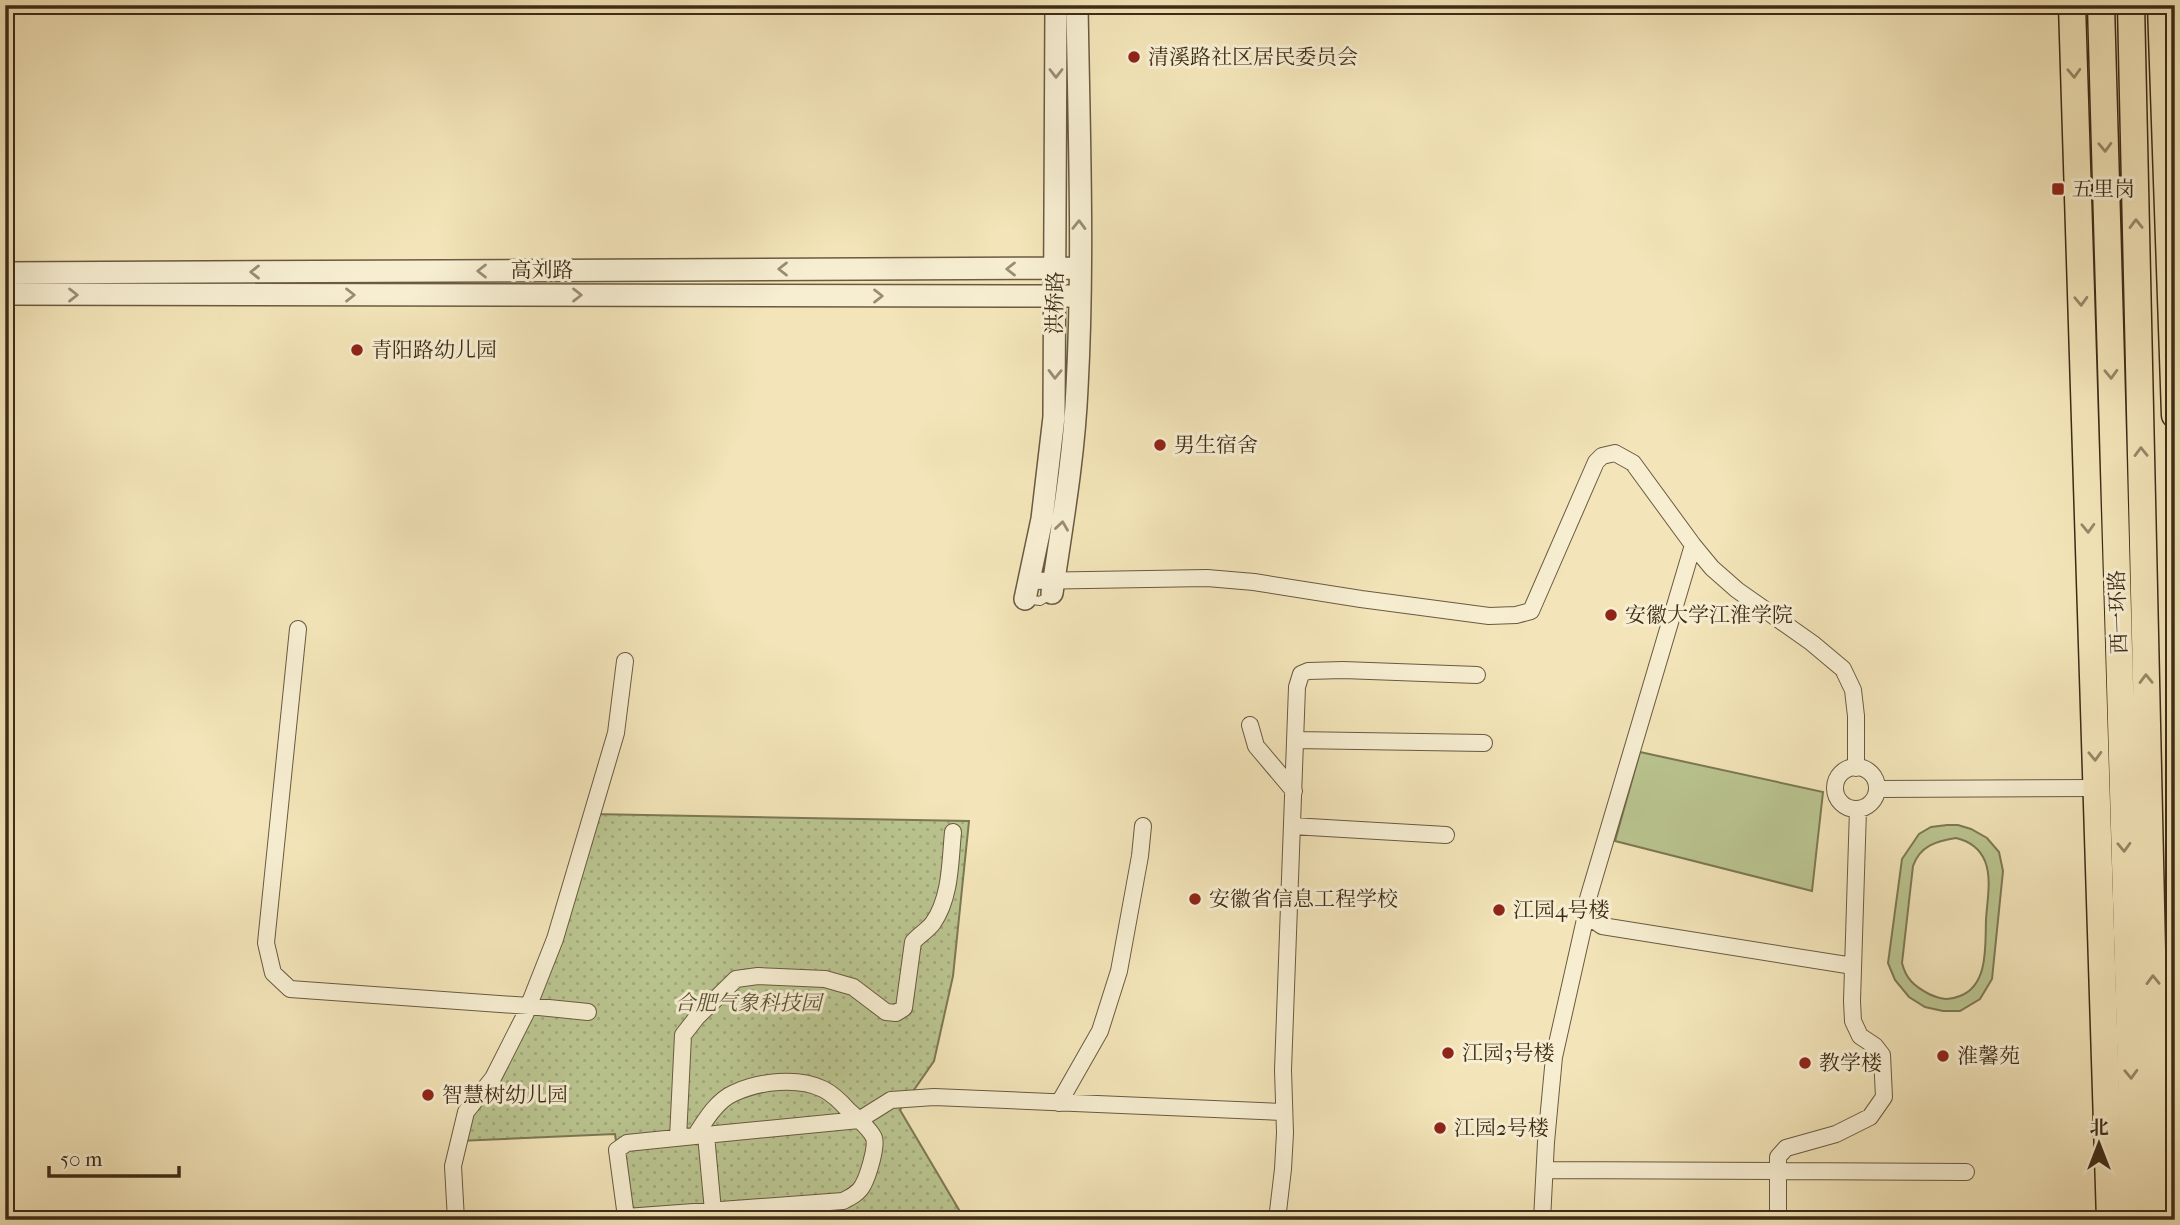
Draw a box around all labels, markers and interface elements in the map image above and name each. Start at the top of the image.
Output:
place label: 清溪路社区居民委员会 [1148,45,1358,69]
marker: 清溪路社区居民委员会 [1126,49,1142,65]
one-way arrow [1048,69,1064,79]
one-way arrow [2066,69,2082,79]
one-way arrow [2097,142,2112,153]
place label: 五里岗 [2072,177,2135,201]
marker: 五里岗 [2050,181,2066,197]
one-way arrow [2128,218,2144,229]
one-way arrow [1072,220,1087,231]
street label: 高刘路 [511,258,574,282]
one-way arrow [1005,261,1016,276]
one-way arrow [777,262,788,277]
one-way arrow [476,263,487,279]
one-way arrow [249,264,259,280]
street label: 洪桥路 [1042,271,1068,335]
one-way arrow [69,287,79,303]
one-way arrow [345,287,356,303]
one-way arrow [573,287,583,303]
one-way arrow [874,288,884,304]
one-way arrow [2074,296,2089,307]
place label: 青阳路幼儿园 [371,338,497,362]
marker: 青阳路幼儿园 [349,342,365,358]
one-way arrow [1047,369,1062,380]
one-way arrow [2103,370,2119,380]
place label: 男生宿舍 [1174,433,1258,457]
marker: 男生宿舍 [1152,437,1168,453]
one-way arrow [2133,446,2149,456]
one-way arrow [1054,520,1069,531]
one-way arrow [2081,523,2096,534]
street label: 西一环路 [2105,570,2131,654]
place label: 安徽大学江淮学院 [1625,603,1793,627]
marker: 安徽大学江淮学院 [1603,607,1619,623]
one-way arrow [2138,673,2154,684]
one-way arrow [2088,750,2103,761]
one-way arrow [2117,841,2132,852]
place label: 安徽省信息工程学校 [1209,887,1398,911]
marker: 安徽省信息工程学校 [1187,891,1203,907]
place label: 江园4号楼 [1513,898,1609,922]
marker: 江园4号楼 [1491,902,1507,918]
one-way arrow [2145,974,2160,985]
park label: 合肥气象科技园 [675,991,824,1015]
place label: 江园3号楼 [1462,1041,1555,1065]
place label: 淮馨苑 [1957,1044,2020,1068]
marker: 江园3号楼 [1440,1045,1456,1061]
marker: 淮馨苑 [1935,1048,1951,1064]
place label: 教学楼 [1819,1051,1882,1075]
marker: 教学楼 [1797,1055,1813,1071]
one-way arrow [2123,1069,2138,1080]
place label: 智慧树幼儿园 [442,1083,568,1107]
marker: 智慧树幼儿园 [420,1087,436,1103]
north arrow [2064,1110,2134,1180]
place label: 江园2号楼 [1454,1116,1549,1140]
text: 北 [2089,1117,2109,1139]
marker: 江园2号楼 [1432,1120,1448,1136]
scale bar [49,1134,178,1178]
text: 50 m [60,1147,103,1171]

